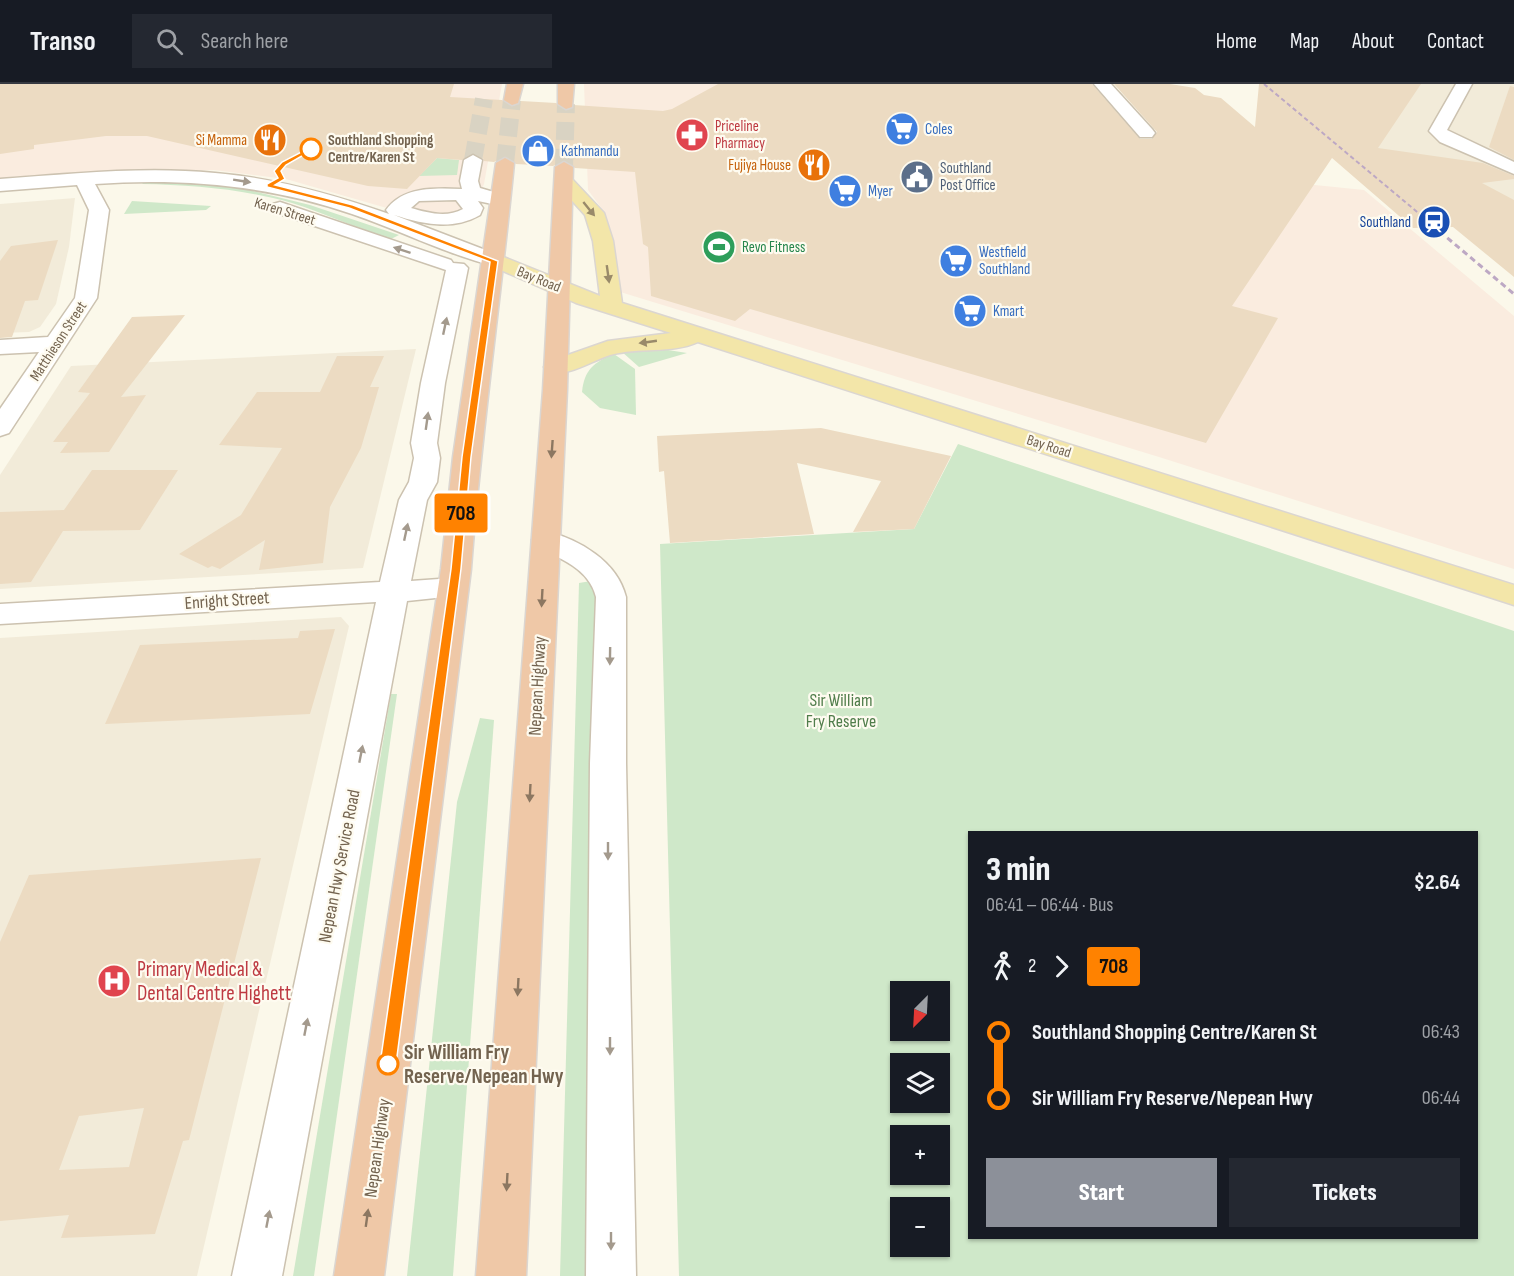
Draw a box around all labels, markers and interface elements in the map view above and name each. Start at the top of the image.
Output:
search box [132,14,552,68]
text: Transo [30,25,96,58]
icon: search [153,25,186,58]
text: Search here [201,28,288,55]
text: Home [1216,29,1257,54]
text: Map [1290,29,1319,54]
text: About [1352,29,1394,54]
text: Contact [1427,29,1484,54]
supermarket icon: Coles [884,111,920,147]
pharmacy icon: Priceline Pharmacy [674,117,710,153]
place label: Priceline Pharmacy [715,117,765,153]
place label: Coles [925,120,953,139]
restaurant icon: Si Mamma [252,122,288,158]
place label: Si Mamma [196,131,247,150]
place label: Southland Shopping Centre/Karen St [328,131,434,167]
shop icon: Kathmandu [520,133,556,169]
marker: Southland Shopping Centre/Karen St [300,138,322,160]
place label: Kathmandu [561,142,619,161]
restaurant icon: Fujiya House [796,147,832,183]
place label: Fujiya House [728,156,791,175]
public building icon: Southland Post Office [899,159,935,195]
place label: Southland Post Office [940,159,996,195]
supermarket icon: Myer [827,173,863,209]
one-way arrow [232,177,251,186]
place label: Myer [868,182,894,201]
street label: Karen Street [252,193,318,230]
one-way arrow [582,201,595,217]
station icon: Southland [1416,204,1452,240]
place label: Southland [1360,213,1411,232]
sports icon: Revo Fitness [701,229,737,265]
place label: Revo Fitness [742,238,805,257]
supermarket icon: Westfield Southland [938,243,974,279]
place label: Westfield Southland [979,243,1030,279]
one-way arrow [393,244,411,254]
street label: Bay Road [514,262,563,297]
one-way arrow [603,265,612,284]
supermarket icon: Kmart [952,293,988,329]
street label: Matthieson Street [26,298,91,385]
place label: Kmart [993,302,1025,321]
one-way arrow [440,317,450,335]
one-way arrow [638,338,657,347]
one-way arrow [423,411,432,430]
street label: Bay Road [1024,430,1073,463]
one-way arrow [547,439,556,458]
line badge: 708 [426,494,496,532]
text: 708 [447,501,475,526]
one-way arrow [402,523,411,542]
street label: Enright Street [184,587,271,614]
one-way arrow [537,589,547,608]
street label: Nepean Highway [524,636,551,736]
one-way arrow [605,646,615,665]
park label: Sir William Fry Reserve [806,690,876,732]
one-way arrow [357,744,366,763]
one-way arrow [526,783,535,802]
street label: Nepean Hwy Service Road [314,788,365,944]
one-way arrow [603,841,613,860]
text: 3 min [986,850,1050,890]
text: $2.64 [1414,869,1460,896]
text: 06:41 – 06:44 · Bus [986,893,1113,917]
icon: walk [986,950,1019,983]
icon: forward [1045,950,1078,983]
text: 2 [1028,954,1036,978]
text: 708 [1099,954,1128,979]
place label: Primary Medical & Dental Centre Highett [137,957,291,1006]
hospital icon: Primary Medical & Dental Centre Highett [96,963,132,999]
one-way arrow [514,978,523,997]
north arrow [890,981,950,1041]
map controls [890,981,950,1257]
one-way arrow [302,1018,311,1037]
text: Southland Shopping Centre/Karen St [1032,1019,1317,1046]
text: 06:43 [1422,1020,1460,1044]
one-way arrow [605,1036,615,1055]
place label: Sir William Fry Reserve/Nepean Hwy [404,1040,564,1089]
marker: Sir William Fry Reserve/Nepean Hwy [377,1053,399,1075]
button: layers [890,1053,950,1113]
text: Sir William Fry Reserve/Nepean Hwy [1032,1085,1313,1112]
text: 06:44 [1422,1086,1460,1110]
street label: Nepean Highway [360,1097,395,1199]
button: + [890,1125,950,1185]
button: Start [986,1158,1217,1227]
button: Tickets [1229,1158,1460,1227]
one-way arrow [502,1173,511,1192]
button: − [890,1197,950,1257]
one-way arrow [363,1208,372,1227]
one-way arrow [264,1209,273,1228]
one-way arrow [606,1231,616,1250]

